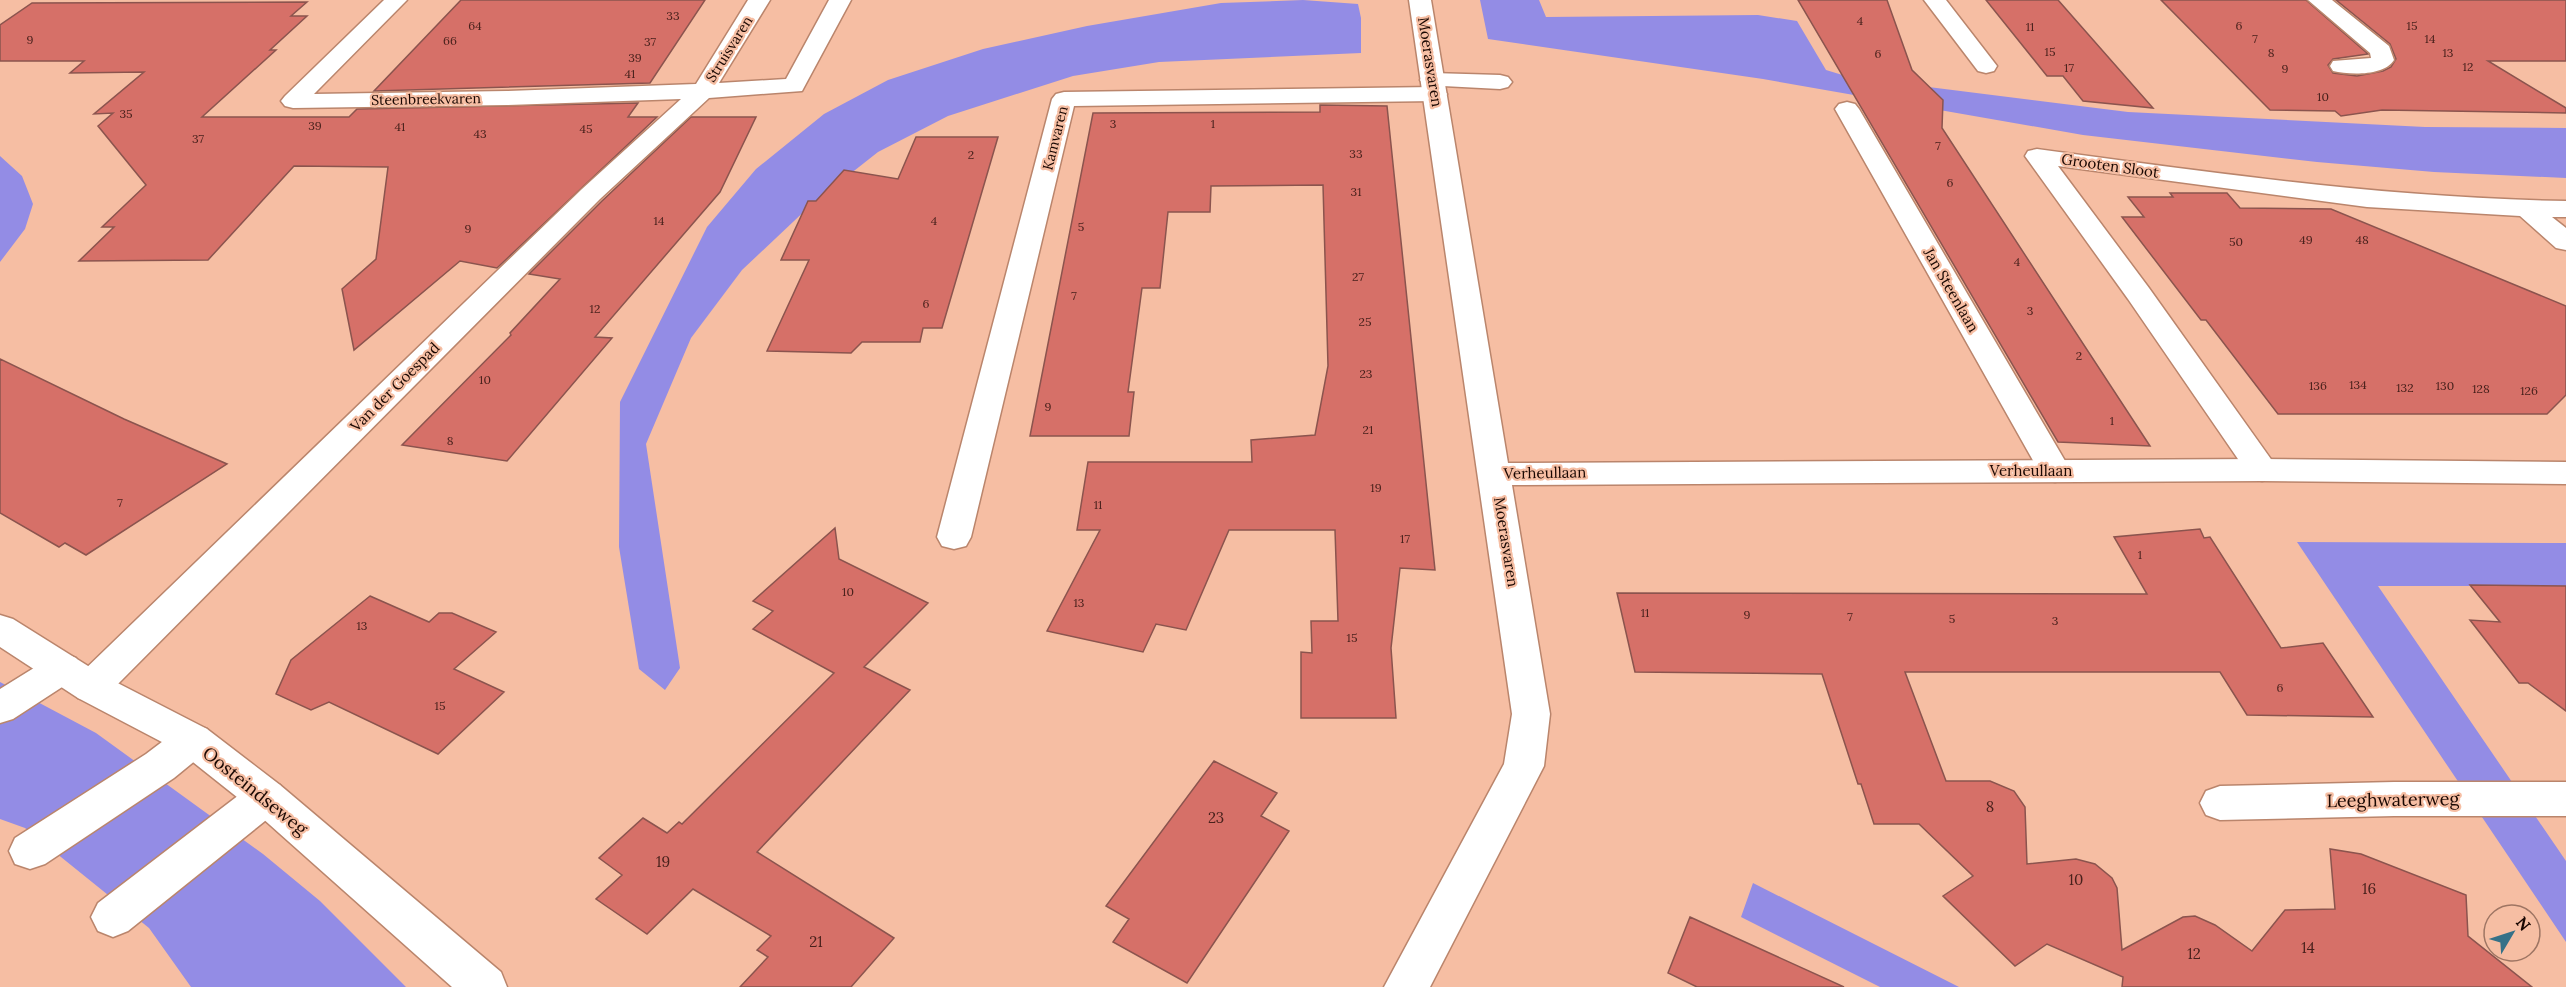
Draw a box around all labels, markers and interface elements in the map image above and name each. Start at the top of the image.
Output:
house number: 33 [666,8,680,23]
street label: Struisvaren [702,12,757,85]
house number: 4 [1857,13,1864,28]
street label: Moerasvaren [1414,16,1447,108]
house number: 64 [468,18,482,33]
house number: 6 [2236,18,2243,33]
house number: 15 [2407,18,2417,33]
house number: 11 [2026,19,2034,34]
house number: 7 [2252,31,2258,46]
house number: 14 [2425,31,2436,46]
house number: 9 [27,32,34,47]
house number: 66 [443,33,457,48]
house number: 37 [644,34,656,49]
house number: 15 [2045,44,2055,59]
house number: 8 [2268,45,2275,60]
house number: 13 [2442,45,2454,60]
house number: 6 [1875,46,1882,61]
house number: 39 [628,50,642,65]
house number: 12 [2463,59,2473,74]
house number: 17 [2064,60,2074,75]
house number: 9 [2282,61,2289,76]
house number: 41 [625,66,635,81]
street label: Steenbreekvaren [371,89,482,109]
house number: 10 [2317,89,2329,104]
street label: Kamvaren [1038,104,1072,172]
house number: 35 [119,106,133,121]
house number: 3 [1110,116,1117,131]
house number: 1 [1211,116,1215,131]
house number: 39 [308,118,322,133]
house number: 41 [395,119,405,134]
house number: 45 [579,121,593,136]
house number: 43 [473,126,487,141]
house number: 37 [192,131,204,146]
house number: 7 [1935,138,1941,153]
house number: 33 [1349,146,1363,161]
house number: 2 [968,147,974,162]
street label: Grooten Sloot [2060,149,2160,182]
house number: 6 [1947,175,1954,190]
house number: 31 [1350,184,1362,199]
house number: 14 [654,213,665,228]
house number: 4 [931,213,938,228]
house number: 5 [1078,219,1084,234]
house number: 9 [465,221,472,236]
house number: 49 [2299,232,2313,247]
house number: 48 [2355,232,2369,247]
house number: 50 [2229,234,2243,249]
street label: Jan Steenlaan [1919,243,1983,335]
house number: 4 [2014,254,2021,269]
house number: 27 [1352,269,1364,284]
house number: 7 [1071,288,1077,303]
house number: 6 [923,296,930,311]
house number: 12 [590,301,600,316]
house number: 3 [2027,303,2034,318]
house number: 25 [1359,314,1371,329]
street label: Van der Goespad [345,338,443,436]
house number: 2 [2076,348,2082,363]
house number: 23 [1360,366,1373,381]
house number: 10 [479,372,491,387]
house number: 134 [2349,377,2367,392]
house number: 136 [2309,378,2327,393]
house number: 130 [2436,378,2454,393]
house number: 132 [2396,380,2414,395]
house number: 128 [2472,381,2490,396]
house number: 126 [2520,383,2538,398]
house number: 9 [1045,399,1052,414]
house number: 1 [2110,413,2114,428]
house number: 21 [1363,422,1373,437]
house number: 8 [447,433,454,448]
street label: Verheullaan [1989,461,2072,480]
street label: Verheullaan [1503,462,1586,483]
house number: 19 [1370,480,1382,495]
house number: 7 [117,495,123,510]
street label: Moerasvaren [1490,496,1523,588]
house number: 11 [1094,497,1102,512]
house number: 17 [1400,531,1410,546]
house number: 1 [2138,547,2142,562]
house number: 10 [842,584,854,599]
house number: 13 [1073,595,1085,610]
house number: 11 [1641,605,1649,620]
house number: 9 [1744,607,1751,622]
house number: 7 [1847,609,1853,624]
house number: 5 [1949,611,1955,626]
house number: 3 [2052,613,2059,628]
house number: 13 [356,618,368,633]
house number: 15 [1347,630,1357,645]
house number: 6 [2277,680,2284,695]
house number: 15 [435,698,445,713]
street label: Oosteindseweg [198,741,313,841]
street label: Leeghwaterweg [2326,787,2461,812]
house number: 8 [1986,797,1994,816]
house number: 23 [1208,808,1224,827]
house number: 19 [656,852,670,871]
house number: 10 [2069,870,2083,889]
house number: 16 [2362,879,2376,898]
north arrow [2482,903,2542,963]
text: N [2512,912,2535,935]
house number: 21 [809,932,823,951]
house number: 14 [2301,938,2315,957]
house number: 12 [2187,944,2201,963]

